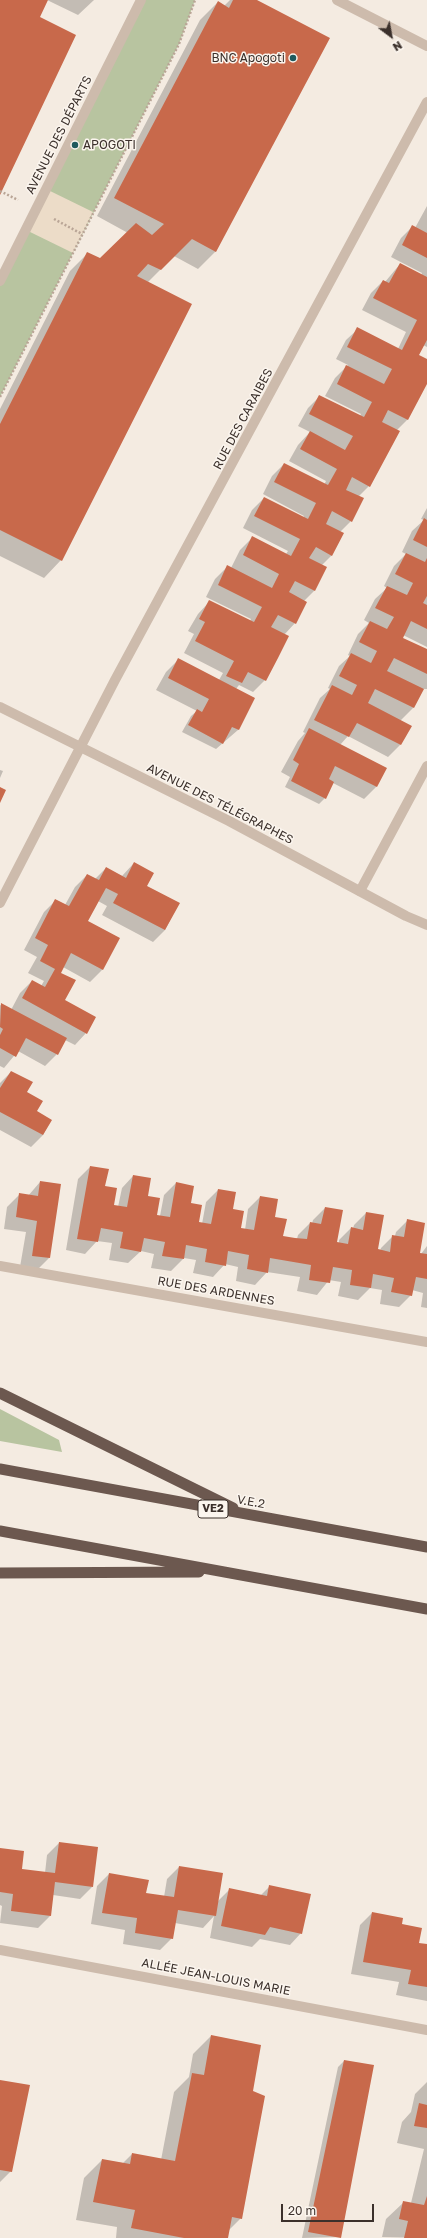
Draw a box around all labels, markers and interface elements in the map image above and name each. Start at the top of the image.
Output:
north arrow [371,16,411,56]
text: N [391,39,405,54]
place label: BNC Apogoti [211,51,285,65]
marker: BNC Apogoti [288,53,298,63]
street label: AVENUE DES DÉPARTS [23,74,95,196]
place label: APOGOTI [83,138,136,152]
marker: APOGOTI [70,140,80,150]
street label: RUE DES CARAIBES [210,366,276,472]
street label: AVENUE DES TÉLÉGRAPHES [144,761,296,847]
street label: RUE DES ARDENNES [156,1274,276,1308]
street label: V.E.2 [236,1492,266,1512]
road number: VE2 [198,1500,228,1518]
street label: ALLÉE JEAN-LOUIS MARIE [140,1956,292,1998]
scale bar [283,2196,376,2222]
text: 20 m [288,2203,316,2218]

